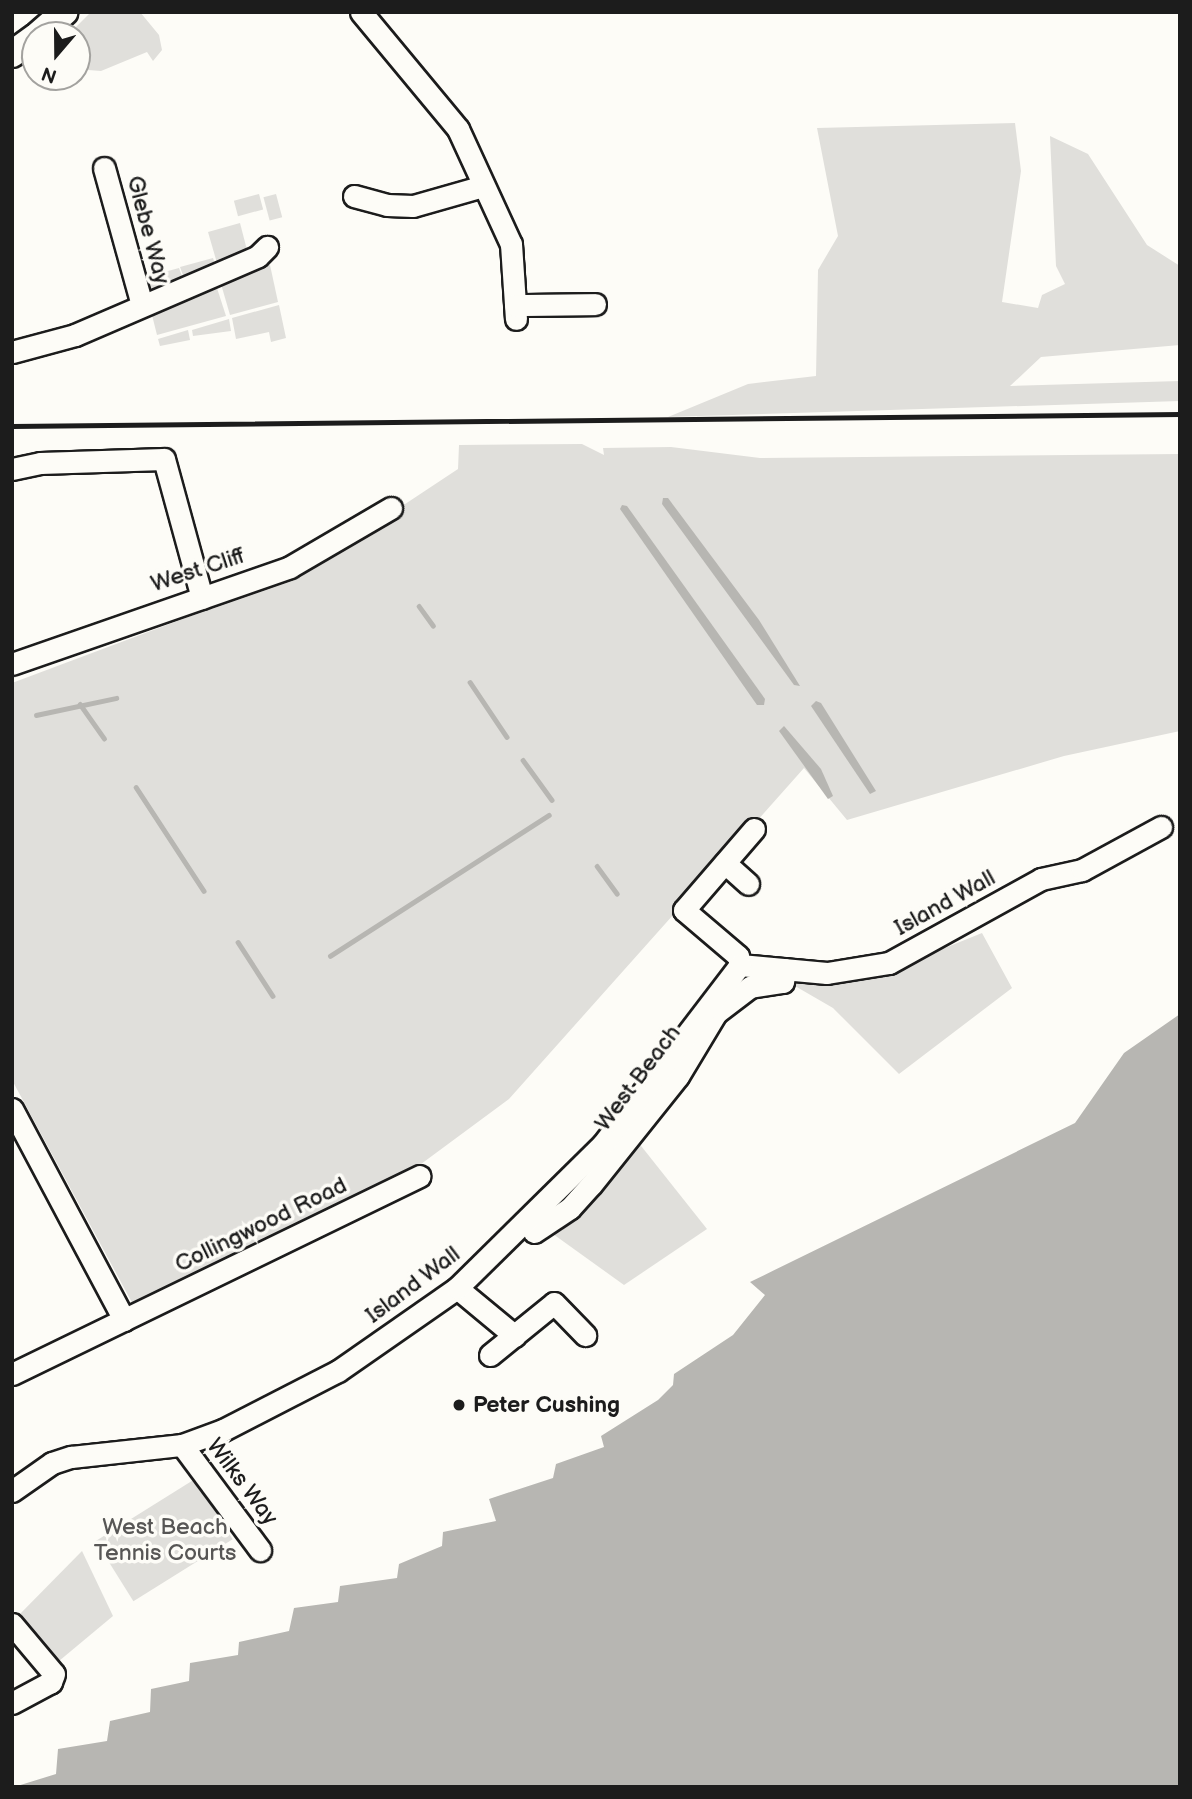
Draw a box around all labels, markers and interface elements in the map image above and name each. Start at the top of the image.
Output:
north arrow [21,21,91,91]
text: N [39,61,60,88]
street label: Glebe Way [120,172,176,288]
street label: West Cliff [147,542,249,598]
street label: Island Wall [889,864,1001,942]
street label: West Beach [589,1020,687,1136]
street label: Collingwood Road [171,1171,351,1279]
street label: Island Wall [360,1240,466,1330]
place label: Peter Cushing [473,1391,620,1419]
marker: Peter Cushing [451,1397,467,1413]
street label: Wilks Way [200,1433,284,1531]
park label: West Beach Tennis Courts [94,1513,236,1567]

